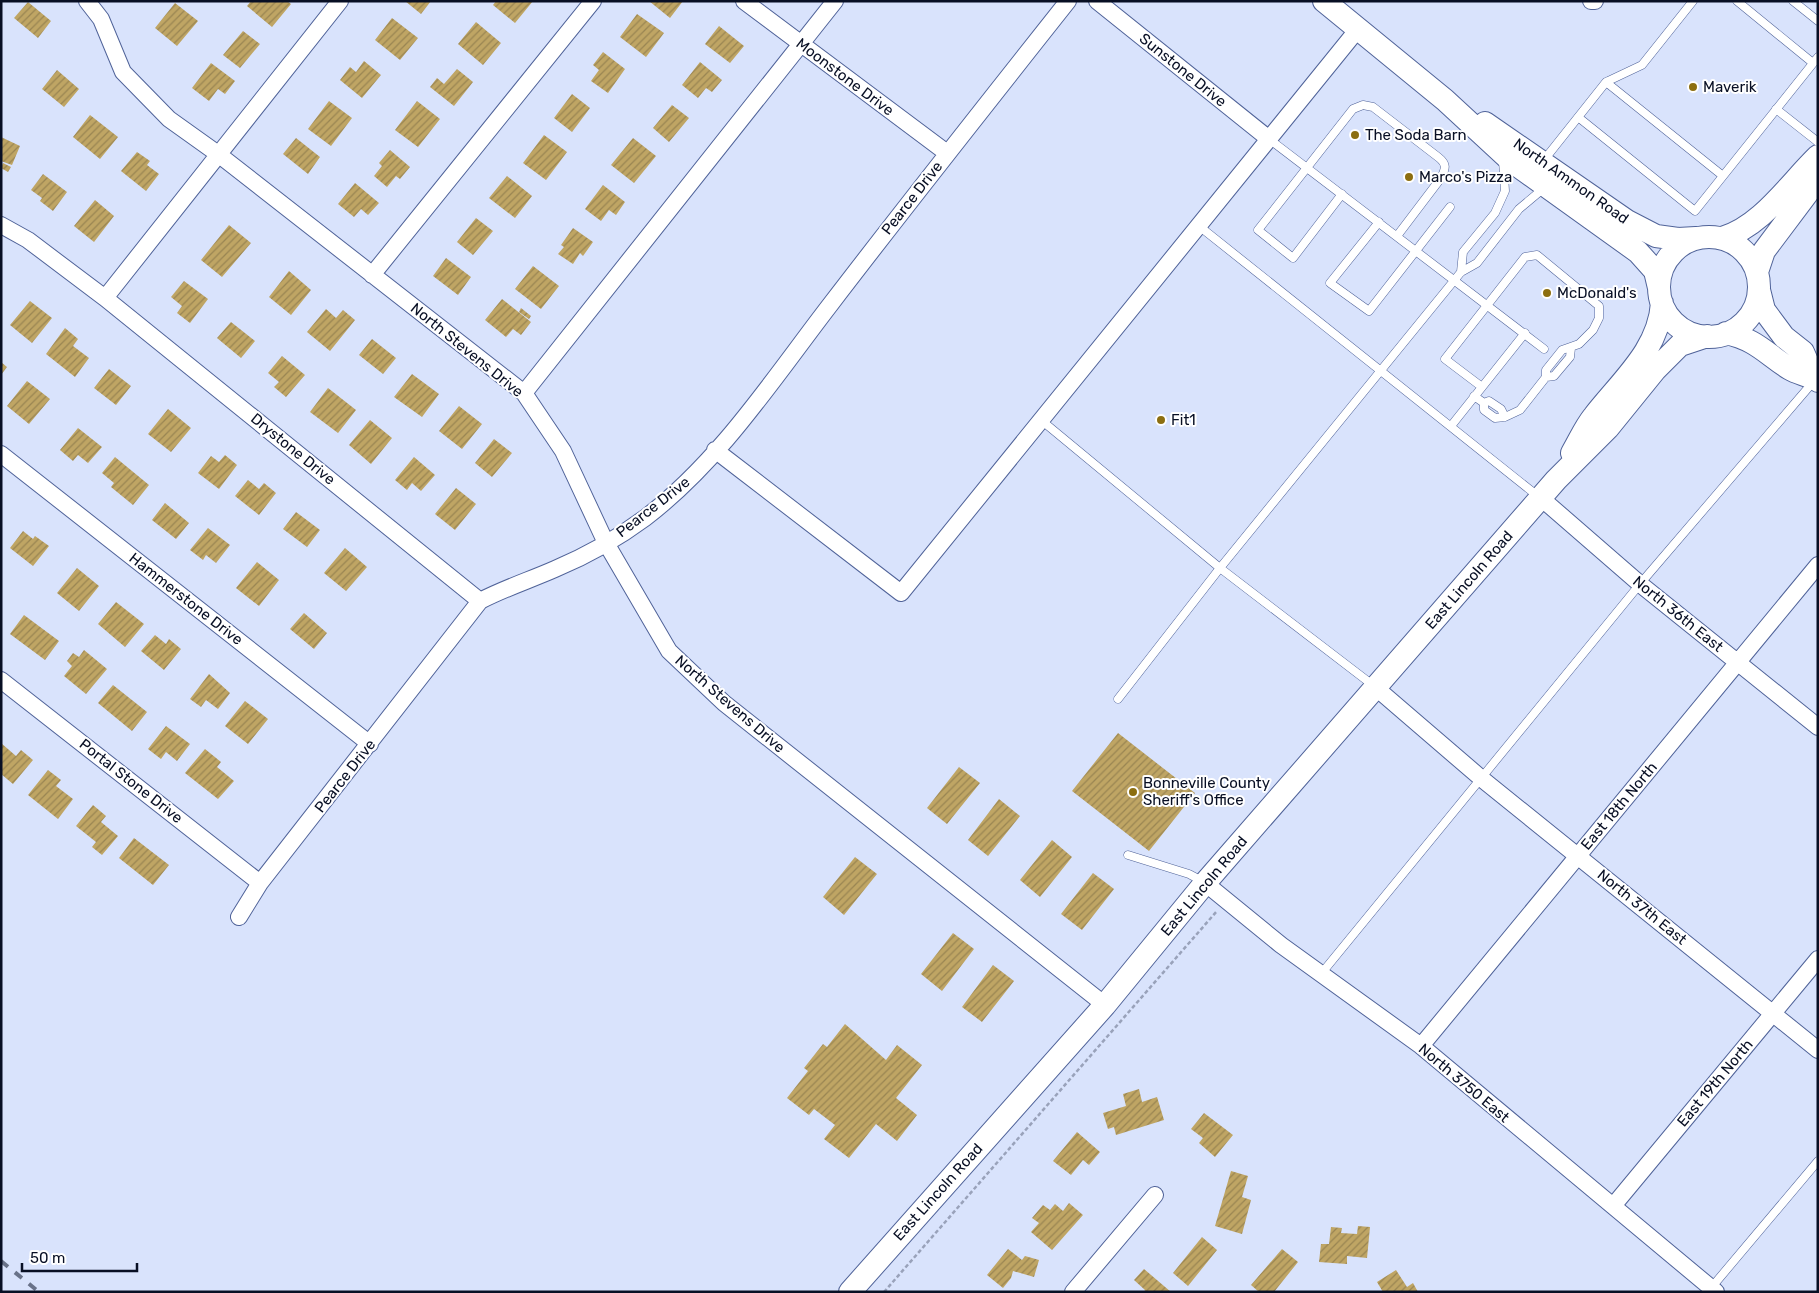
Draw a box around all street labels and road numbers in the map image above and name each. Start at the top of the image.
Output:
street label: Sunstone Drive [1136,29,1230,111]
street label: Moonstone Drive [793,34,897,120]
street label: North Ammon Road [1510,134,1632,228]
street label: Pearce Drive [878,158,946,238]
street label: North Stevens Drive [407,299,527,401]
street label: Drystone Drive [247,409,339,489]
street label: Pearce Drive [613,473,693,541]
street label: East Lincoln Road [1421,527,1517,633]
street label: Hammerstone Drive [126,549,246,649]
street label: North 36th East [1629,572,1727,656]
street label: North Stevens Drive [671,651,789,757]
street label: Portal Stone Drive [76,735,186,827]
street label: Pearce Drive [311,736,379,816]
street label: East 18th North [1577,758,1661,854]
street label: East Lincoln Road [1157,833,1251,939]
street label: North 37th East [1594,865,1690,949]
street label: East 19th North [1673,1036,1757,1130]
street label: North 3750 East [1415,1040,1513,1126]
street label: East Lincoln Road [890,1140,986,1244]

